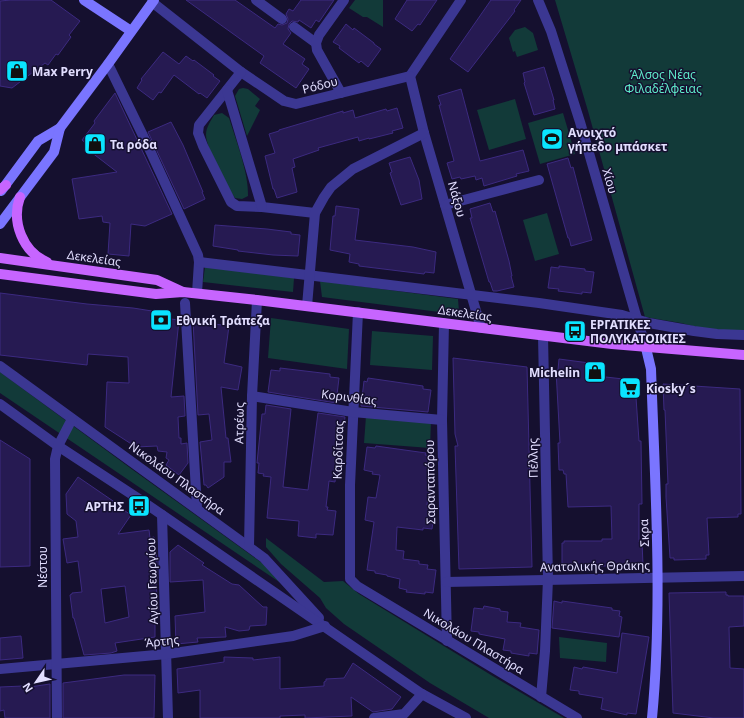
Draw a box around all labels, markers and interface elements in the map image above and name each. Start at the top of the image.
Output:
shop icon: Max Perry [4,58,30,84]
place label: Max Perry [32,63,93,80]
park label: Άλσος Νέας Φιλαδέλφειας [624,66,702,97]
street label: Ρόδου [300,72,340,98]
place label: Ανοιχτό γήπεδο μπάσκετ [568,124,668,155]
sports icon: Ανοιχτό γήπεδο μπάσκετ [539,126,565,152]
shop icon: Τα ρόδα [82,131,108,157]
place label: Τα ρόδα [110,136,157,153]
street label: Χίου [598,167,622,195]
street label: Νάξου [444,179,470,219]
street label: Δεκελείας [66,246,122,270]
street label: Δεκελείας [437,301,493,325]
bank icon: Εθνική Τράπεζα [148,307,174,333]
place label: Εθνική Τράπεζα [176,312,270,329]
place label: ΕΡΓΑΤΙΚΕΣ ΠΟΛΥΚΑΤΟΙΚΙΕΣ [590,316,686,347]
bus stop icon: ΕΡΓΑΤΙΚΕΣ ΠΟΛΥΚΑΤΟΙΚΙΕΣ [562,318,588,344]
shop icon: Michelin [582,359,608,385]
place label: Michelin [529,364,580,381]
supermarket icon: Kiosky´s [617,375,643,401]
place label: Kiosky´s [646,380,696,397]
street label: Κορινθίας [320,385,378,409]
street label: Ατρέως [230,402,248,444]
street label: Καρδίτσας [328,420,348,480]
street label: Νικολάου Πλαστήρα [125,437,229,519]
street label: Πέλλης [524,438,542,478]
street label: Σαρανταπόρου [421,439,439,525]
bus stop icon: ΑΡΤΗΣ [126,493,152,519]
place label: ΑΡΤΗΣ [85,498,124,515]
street label: Σκρα [635,518,653,547]
street label: Αγίου Γεωργίου [142,537,162,625]
street label: Νέστου [34,546,51,588]
street label: Ανατολικής Θράκης [540,557,650,575]
street label: Νικολάου Πλαστήρα [420,604,528,678]
street label: Άρτης [144,631,180,651]
north arrow [16,662,56,702]
text: N [19,680,36,696]

